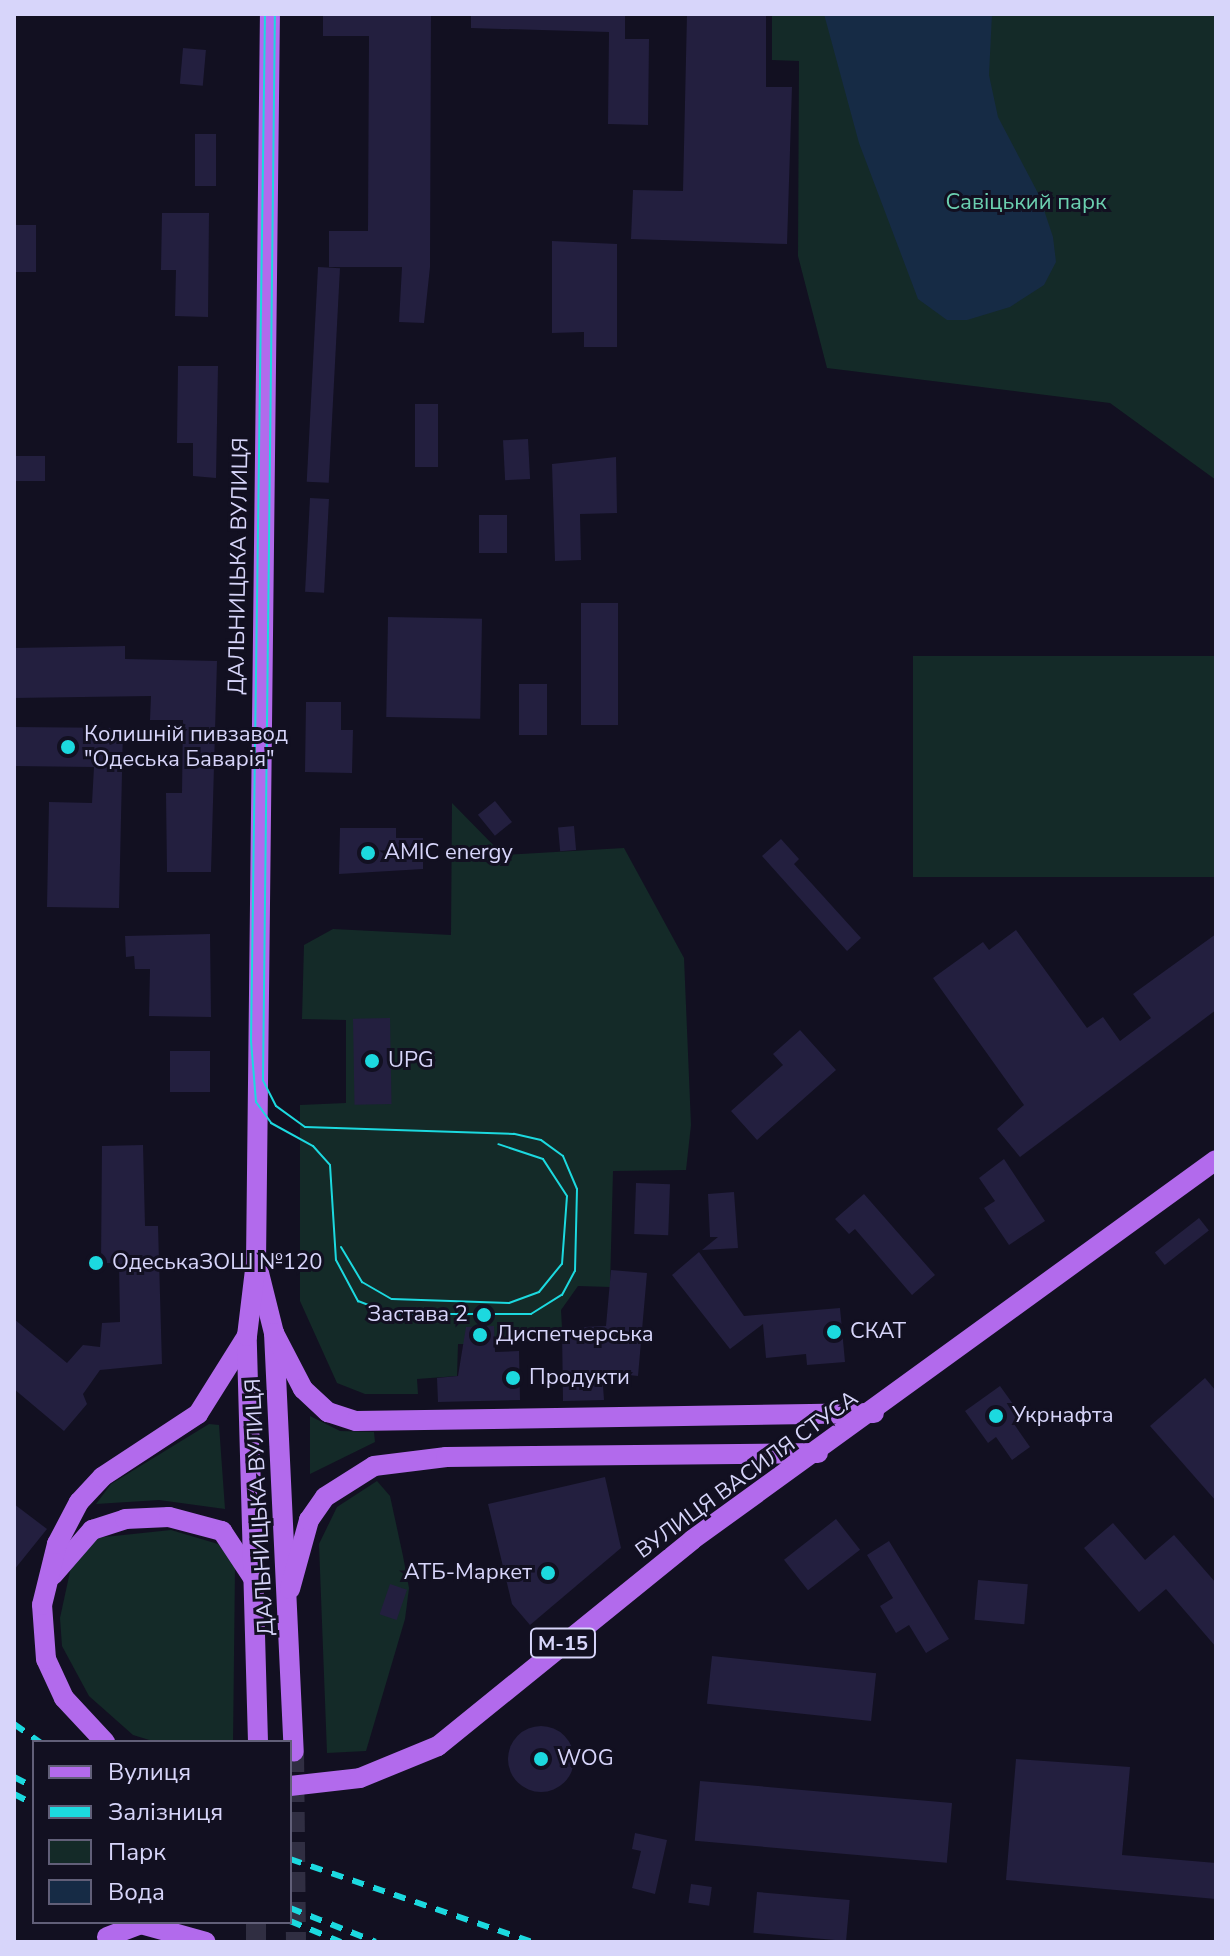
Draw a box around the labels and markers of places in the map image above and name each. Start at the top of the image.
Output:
place label: Колишній пивзавод "Одеська Баварія" [84,721,288,772]
marker: Колишній пивзавод "Одеська Баварія" [59,738,77,756]
place label: AMIC energy [384,840,513,866]
marker: AMIC energy [359,844,377,862]
place label: UPG [388,1048,434,1074]
marker: UPG [363,1052,381,1070]
place label: ОдеськаЗОШ №120 [112,1250,322,1276]
marker: ОдеськаЗОШ №120 [87,1254,105,1272]
place label: Застава 2 [367,1302,468,1328]
marker: Застава 2 [475,1306,493,1324]
place label: СКАТ [850,1319,906,1345]
place label: Диспетчерська [496,1322,654,1348]
marker: СКАТ [825,1323,843,1341]
marker: Диспетчерська [471,1326,489,1344]
place label: Продукти [529,1365,630,1391]
marker: Продукти [504,1369,522,1387]
place label: Укрнафта [1012,1403,1114,1429]
marker: Укрнафта [987,1407,1005,1425]
place label: АТБ-Маркет [404,1560,532,1586]
marker: АТБ-Маркет [539,1564,557,1582]
place label: WOG [557,1746,614,1772]
marker: WOG [532,1750,550,1768]

